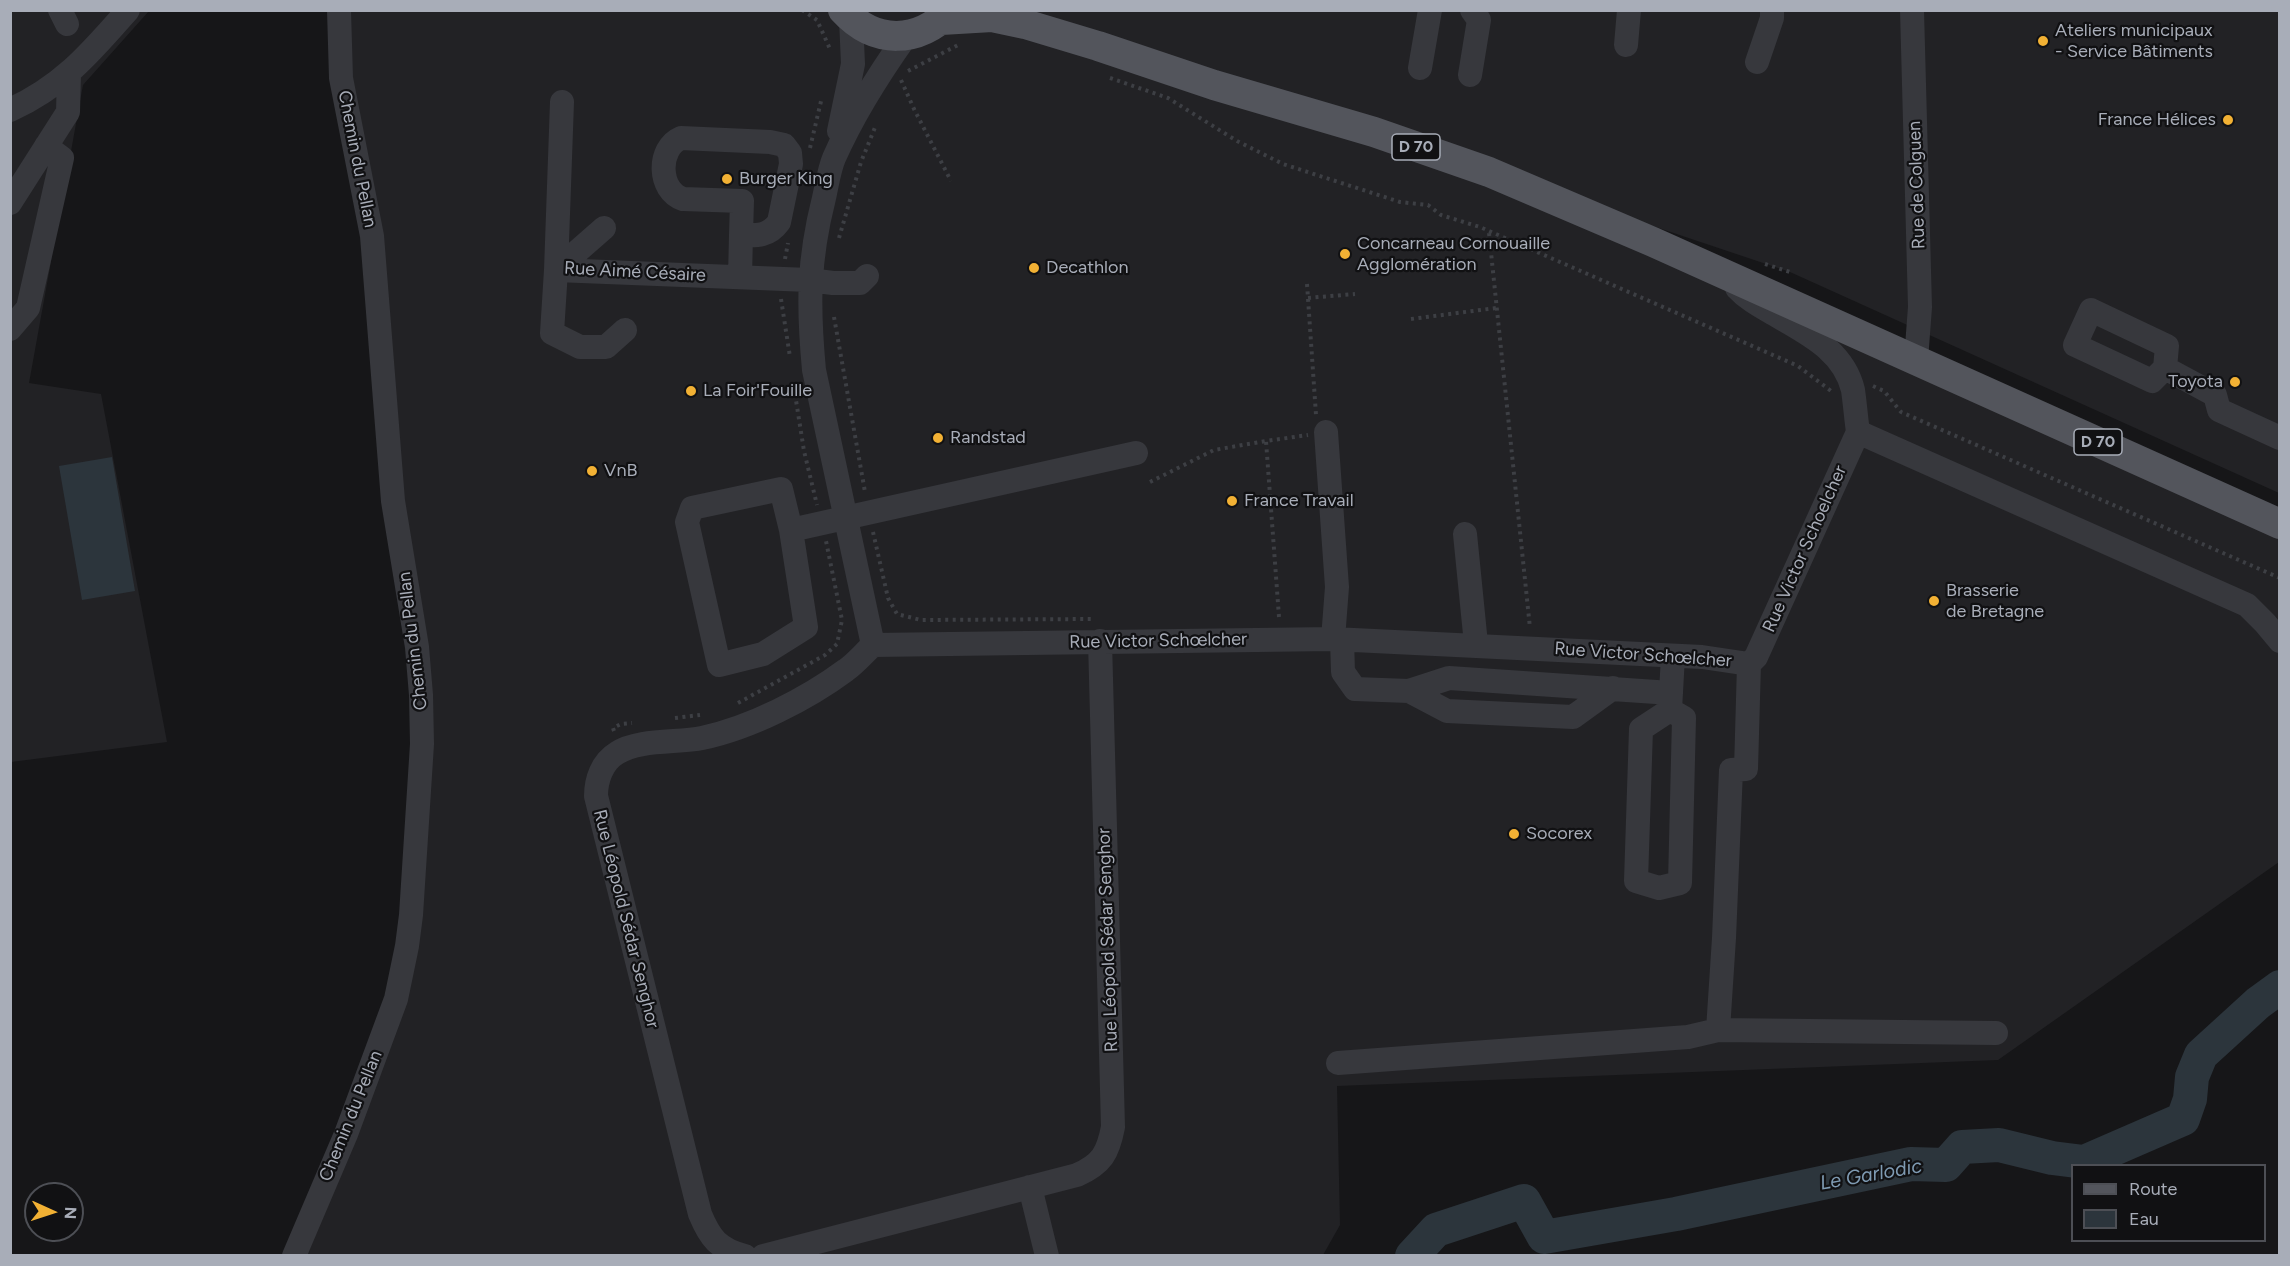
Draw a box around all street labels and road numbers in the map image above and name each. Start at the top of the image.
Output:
street label: Chemin du Pellan [333,89,381,229]
street label: Rue de Colguen [1904,121,1930,249]
road number: D 70 [1392,134,1440,160]
street label: Rue Aimé Césaire [564,257,706,287]
road number: D 70 [2074,429,2122,455]
street label: Rue Victor Schoelcher [1758,462,1852,636]
street label: Chemin du Pellan [394,571,432,711]
street label: Rue Victor Schœlcher [1069,629,1247,653]
street label: Rue Victor Schœlcher [1553,638,1733,672]
street label: Rue Léopold Sédar Senghor [588,807,664,1031]
street label: Rue Léopold Sédar Senghor [1093,827,1123,1053]
street label: Chemin du Pellan [315,1047,387,1185]

